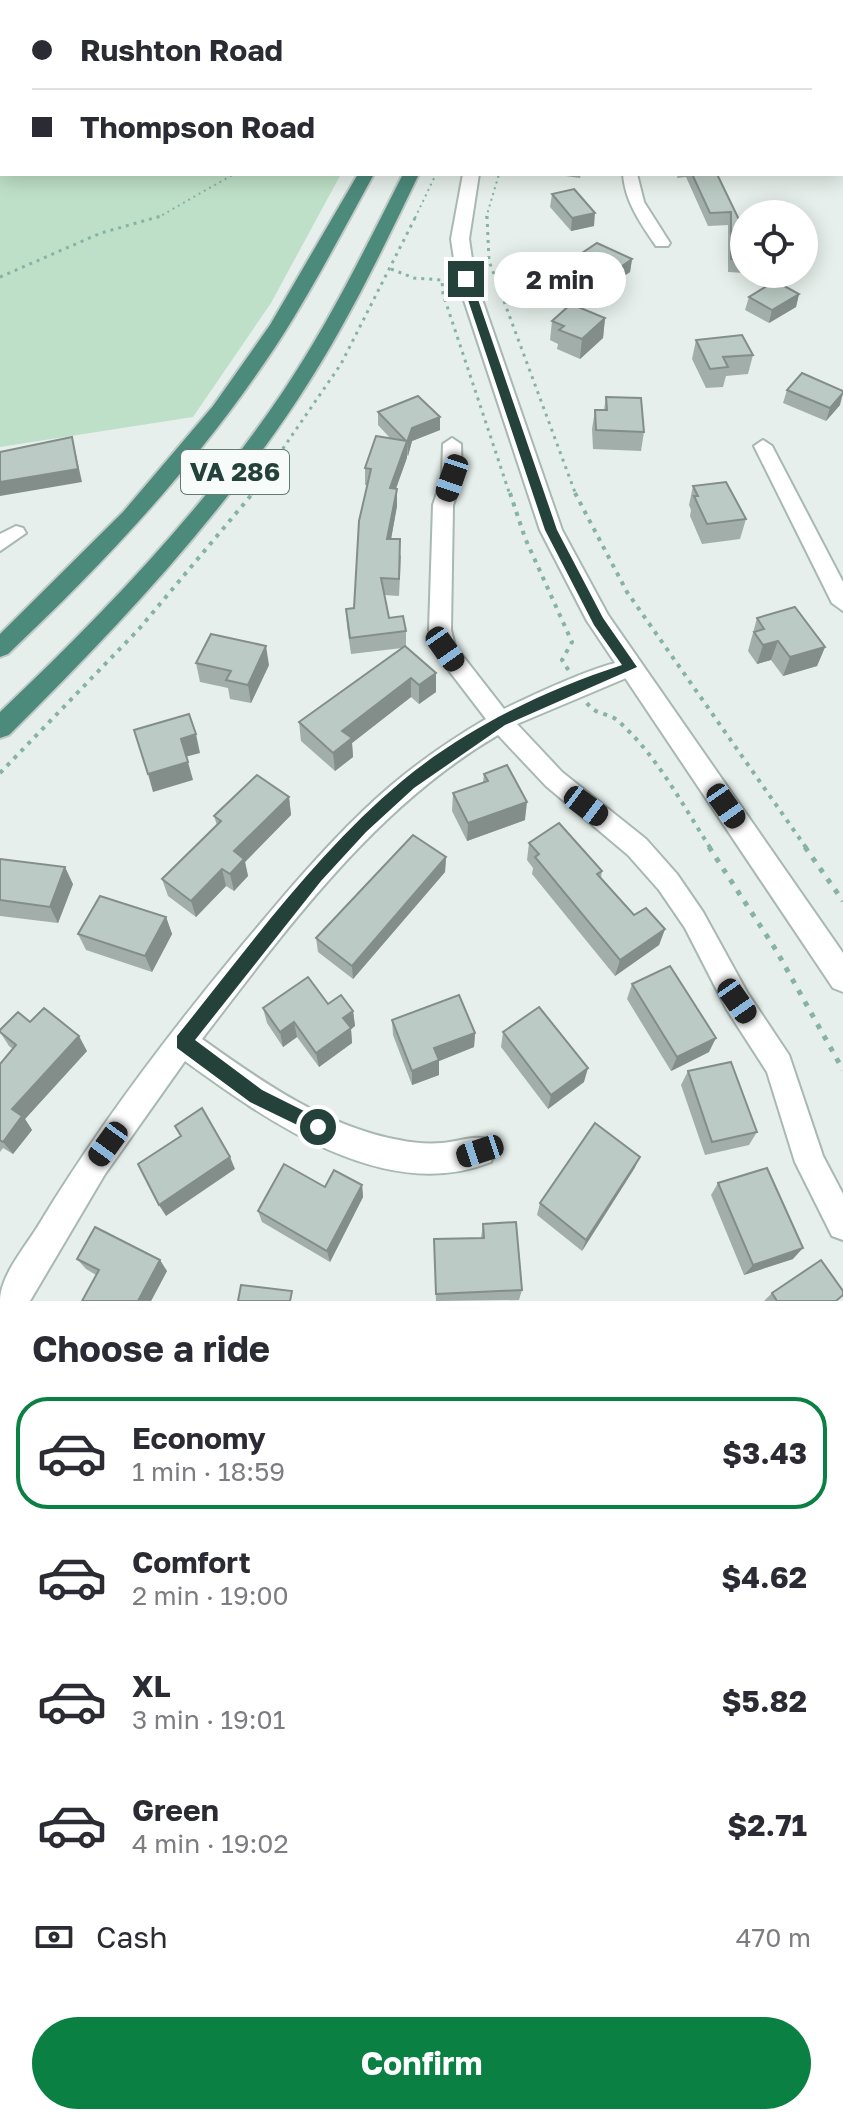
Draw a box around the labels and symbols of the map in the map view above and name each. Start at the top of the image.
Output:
callout: 2 min [494,251,626,307]
route end [448,261,484,297]
road number: VA 286 [181,450,289,494]
car [433,451,471,505]
car [421,622,469,676]
car [702,779,750,833]
car [560,782,612,830]
car [713,974,761,1028]
route start [300,1109,336,1145]
car [84,1118,132,1170]
car [453,1132,507,1170]

